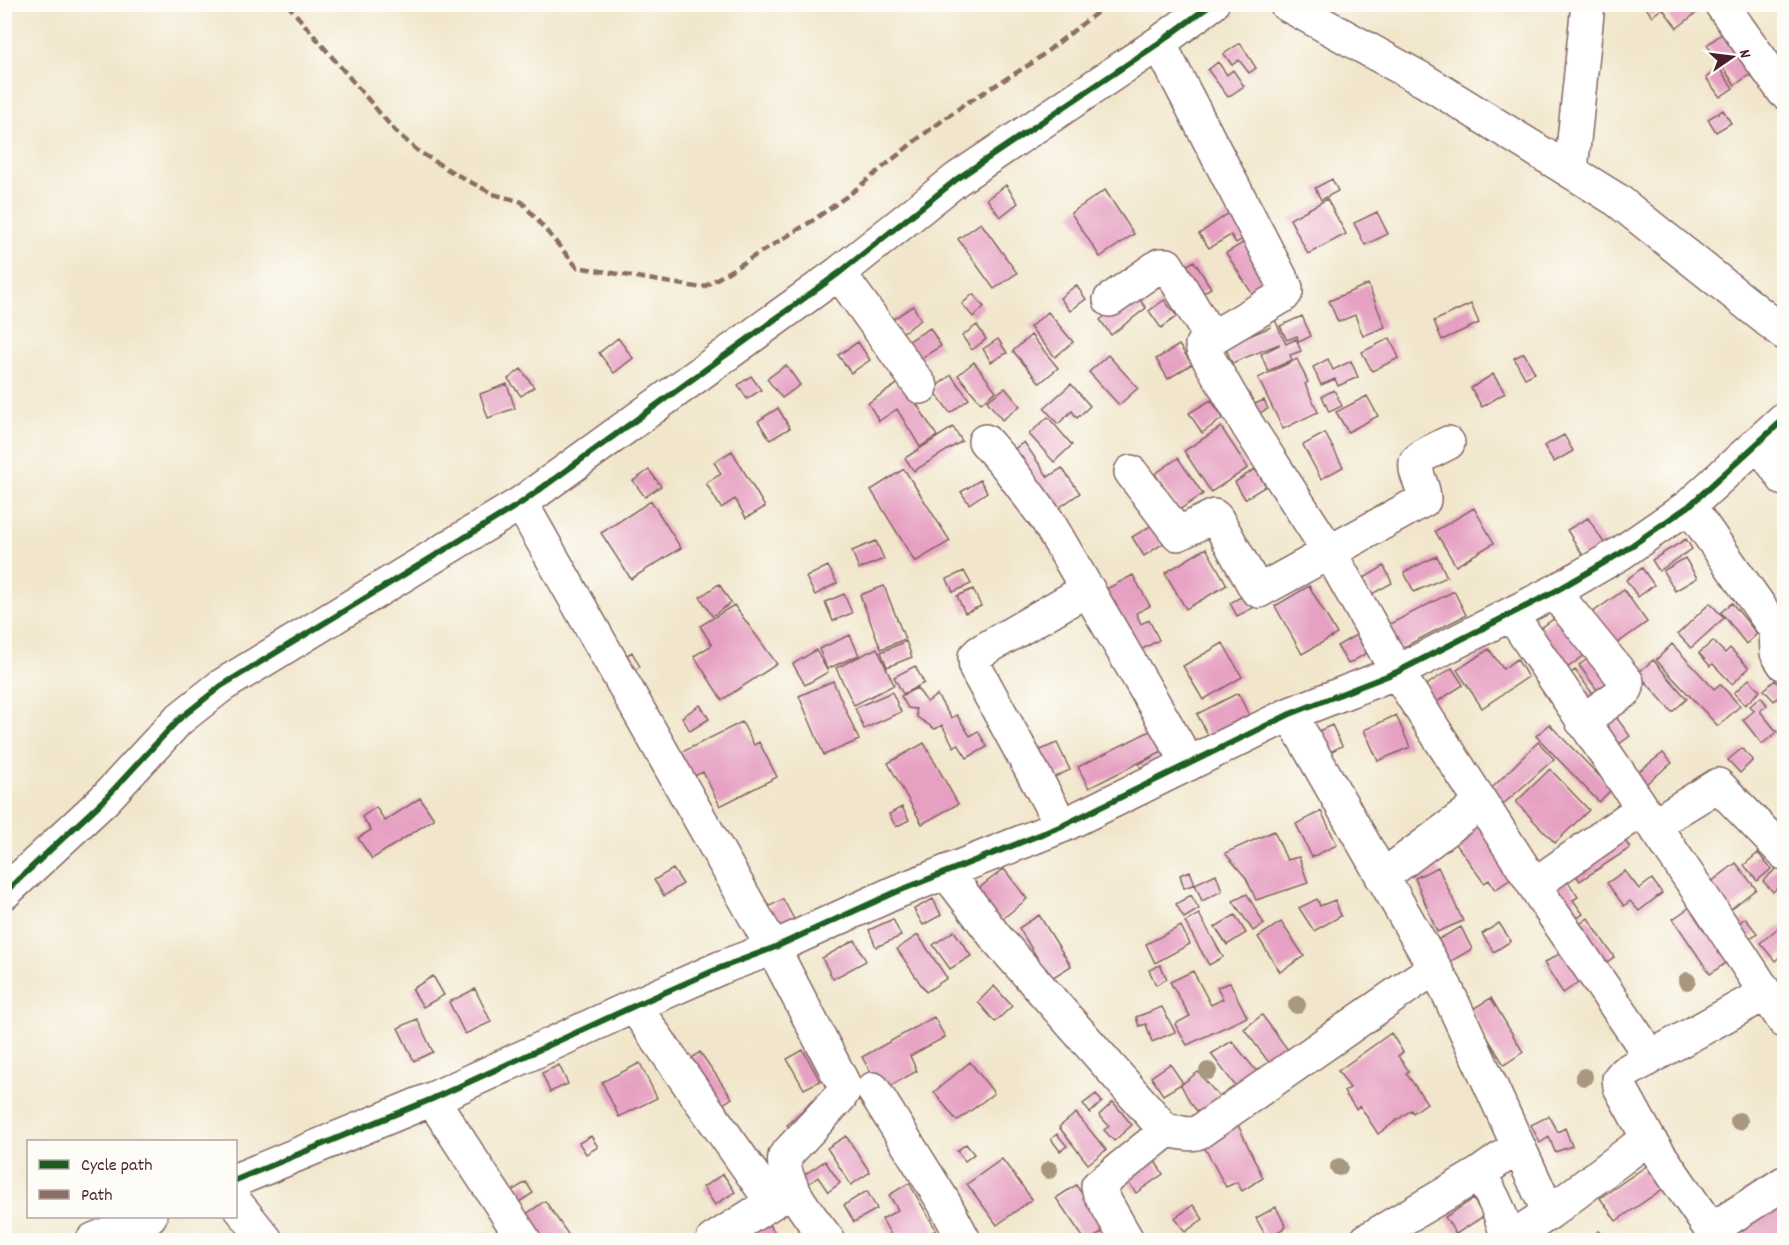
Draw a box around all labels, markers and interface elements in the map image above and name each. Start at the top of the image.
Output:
north arrow [1702,27,1762,87]
text: N [1732,47,1756,61]
legend [27,1140,237,1218]
text: Cycle path [81,1154,152,1179]
text: Path [81,1184,113,1209]

